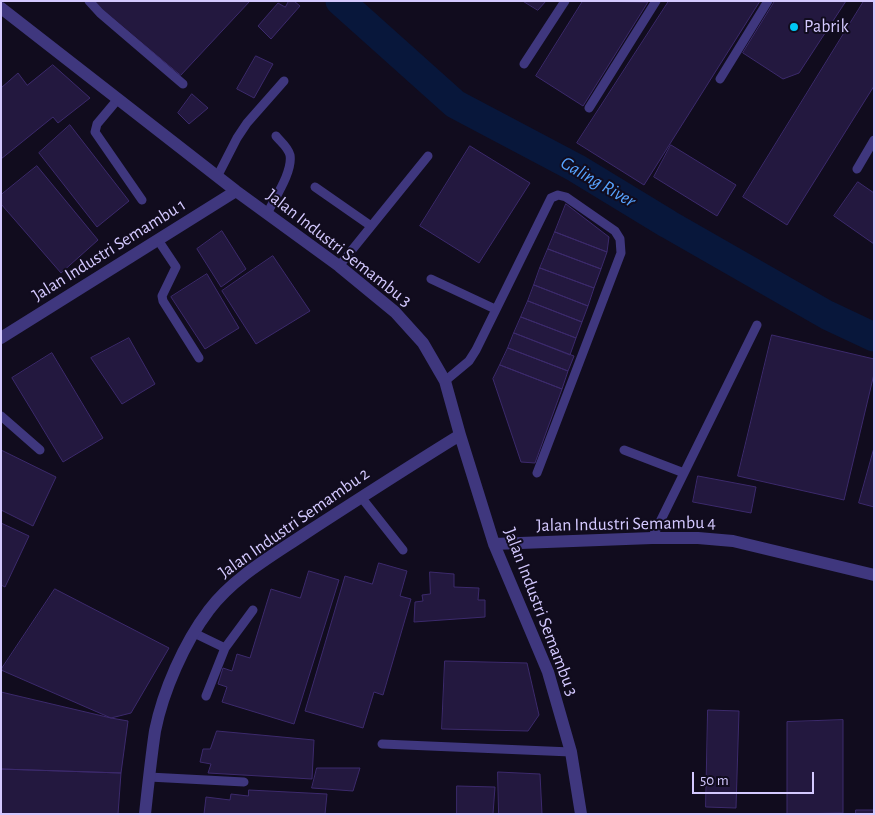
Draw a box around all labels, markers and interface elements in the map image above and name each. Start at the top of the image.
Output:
place label: Pabrik [804,16,849,38]
marker: Pabrik [788,21,800,33]
water label: Galing River [556,151,640,213]
street label: Jalan Industri Semambu 3 [262,185,416,311]
street label: Jalan Industri Semambu 1 [28,194,190,306]
street label: Jalan Industri Semambu 2 [214,463,374,583]
street label: Jalan Industri Semambu 4 [536,512,716,536]
street label: Jalan Industri Semambu 3 [499,525,583,699]
scale bar [695,762,818,794]
text: 50 m [700,773,729,788]

